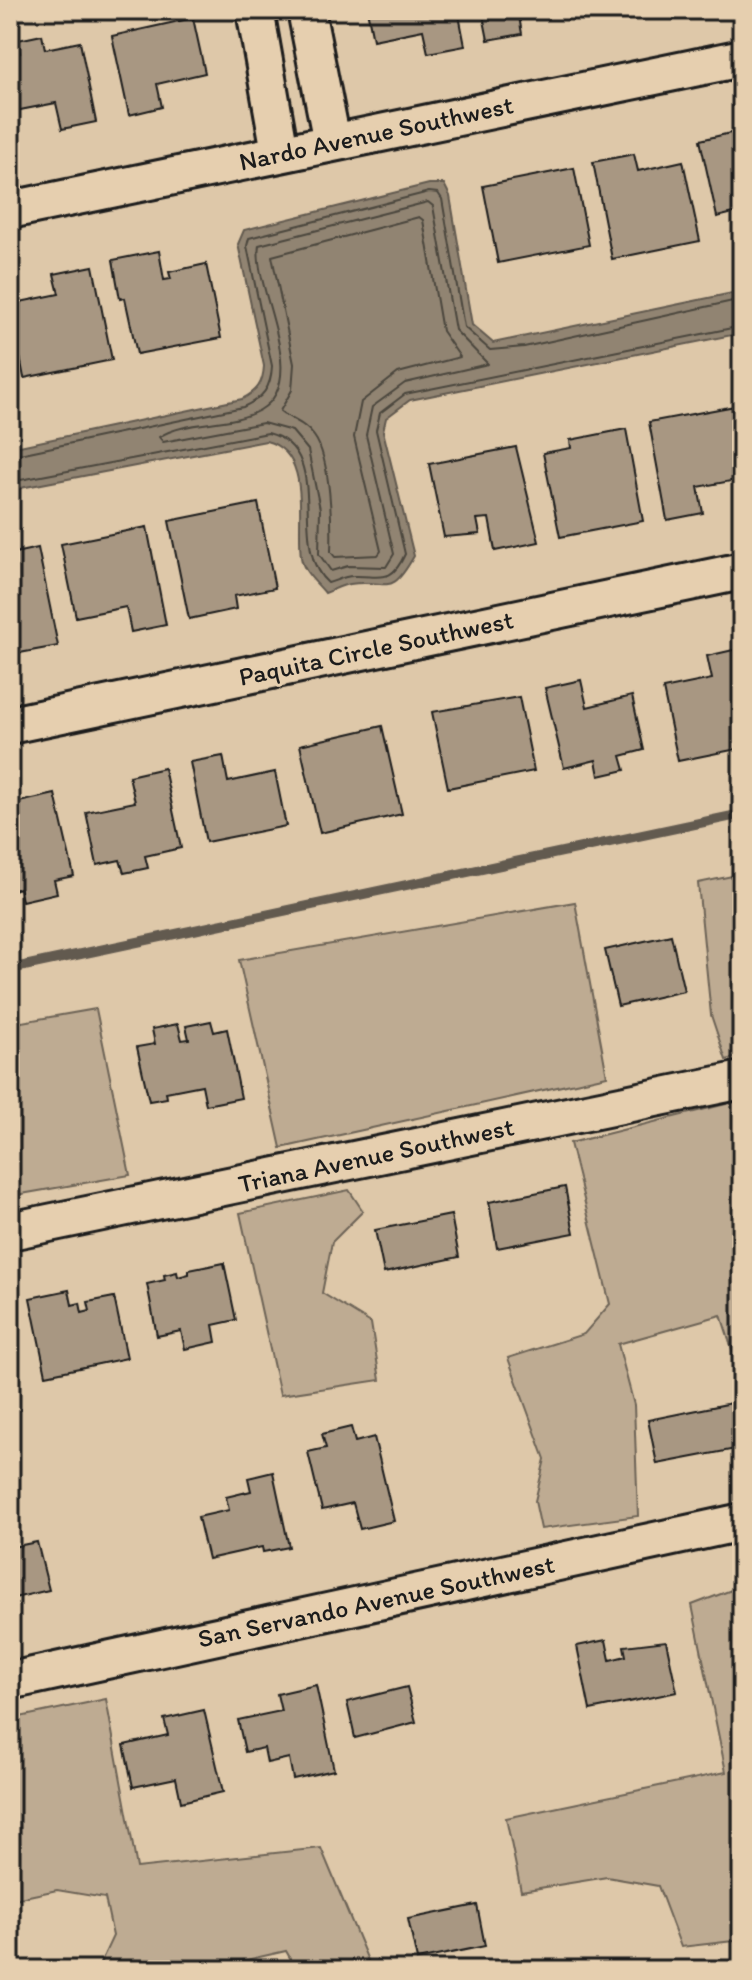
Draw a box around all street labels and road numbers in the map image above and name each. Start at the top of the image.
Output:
street label: Nardo Avenue Southwest [236,88,516,178]
street label: Paquita Circle Southwest [236,603,516,693]
street label: Triana Avenue Southwest [235,1110,517,1200]
street label: San Servando Avenue Southwest [195,1547,558,1654]

